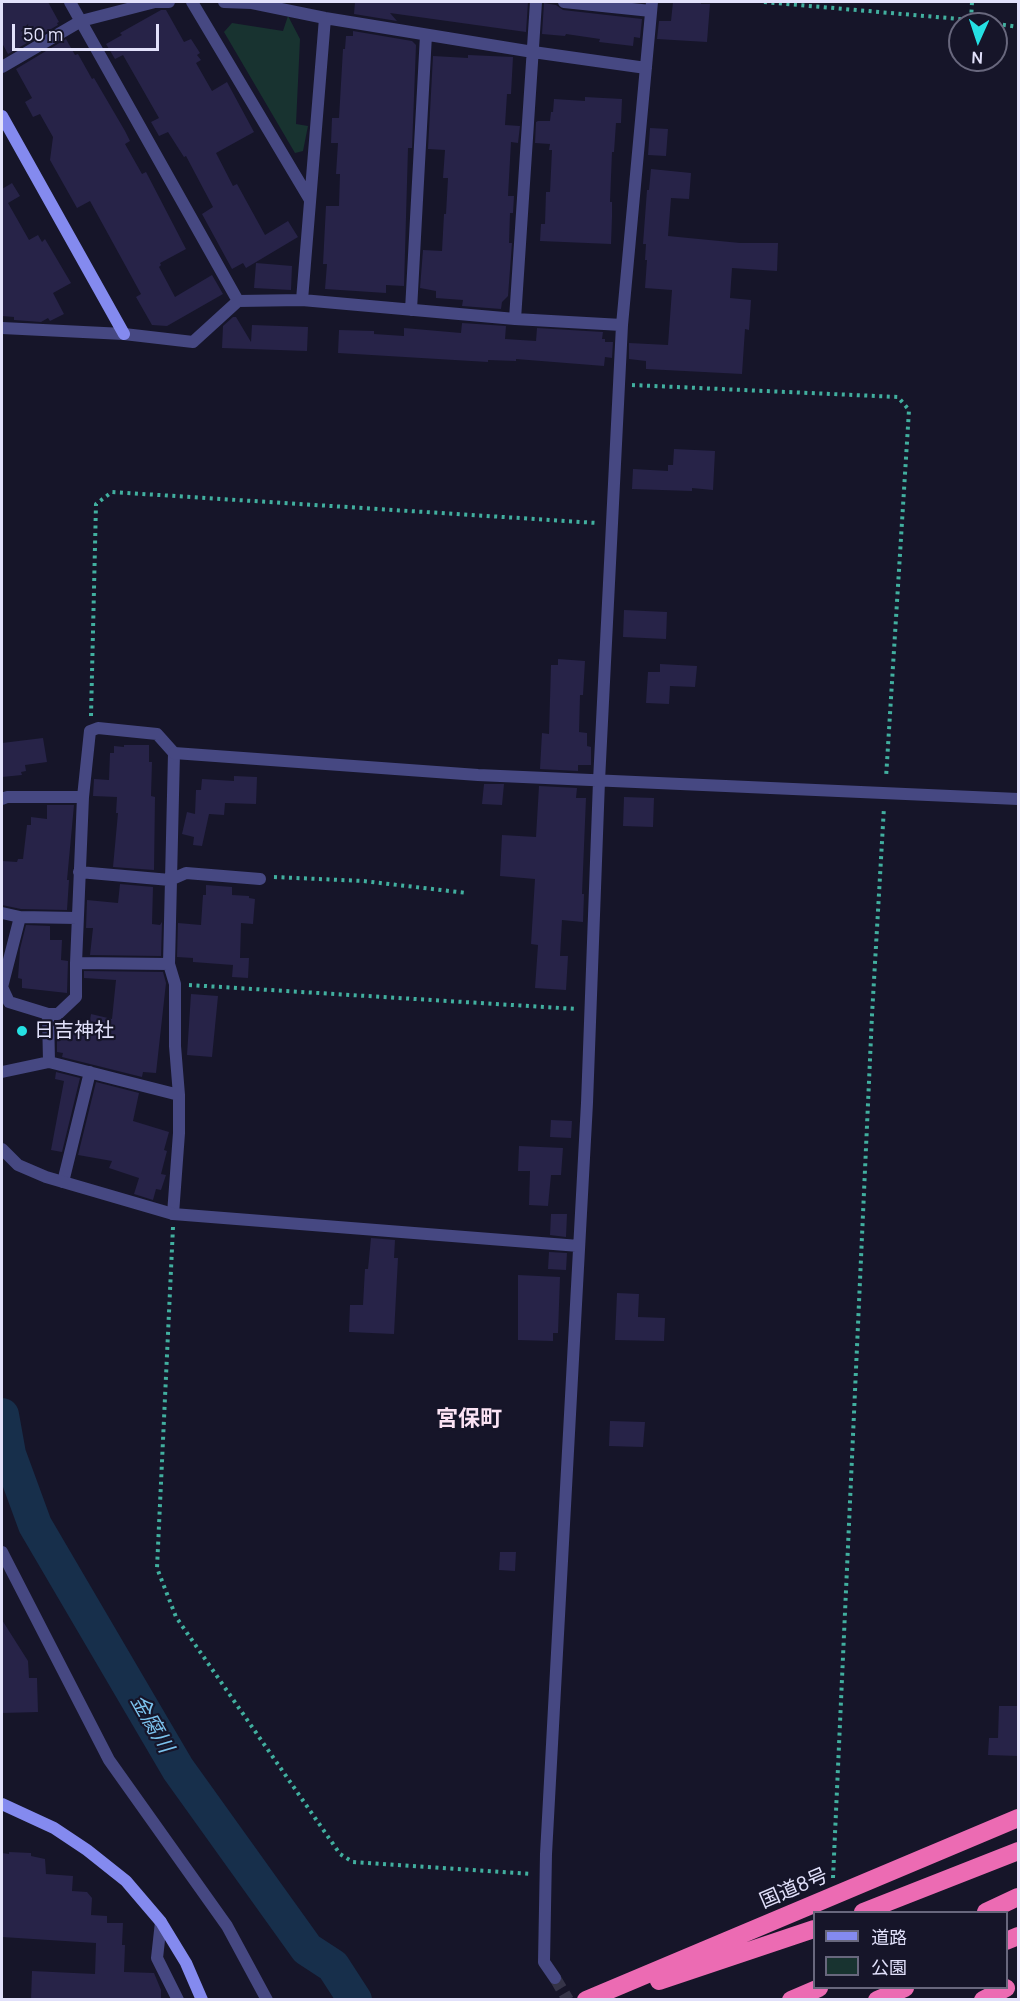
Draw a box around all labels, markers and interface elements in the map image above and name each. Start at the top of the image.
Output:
scale bar [15,12,162,50]
north arrow [948,12,1008,72]
text: 50 m [23,22,63,46]
text: N [971,47,983,69]
place label: 日吉神社 [34,1019,114,1043]
marker: 日吉神社 [15,1024,29,1038]
district label: 宮保町 [436,1407,502,1433]
water label: 金腐川 [124,1690,178,1758]
street label: 国道8号 [756,1864,832,1914]
legend [813,1911,1008,1989]
text: 道路 [871,1925,907,1949]
text: 公園 [871,1955,907,1979]

